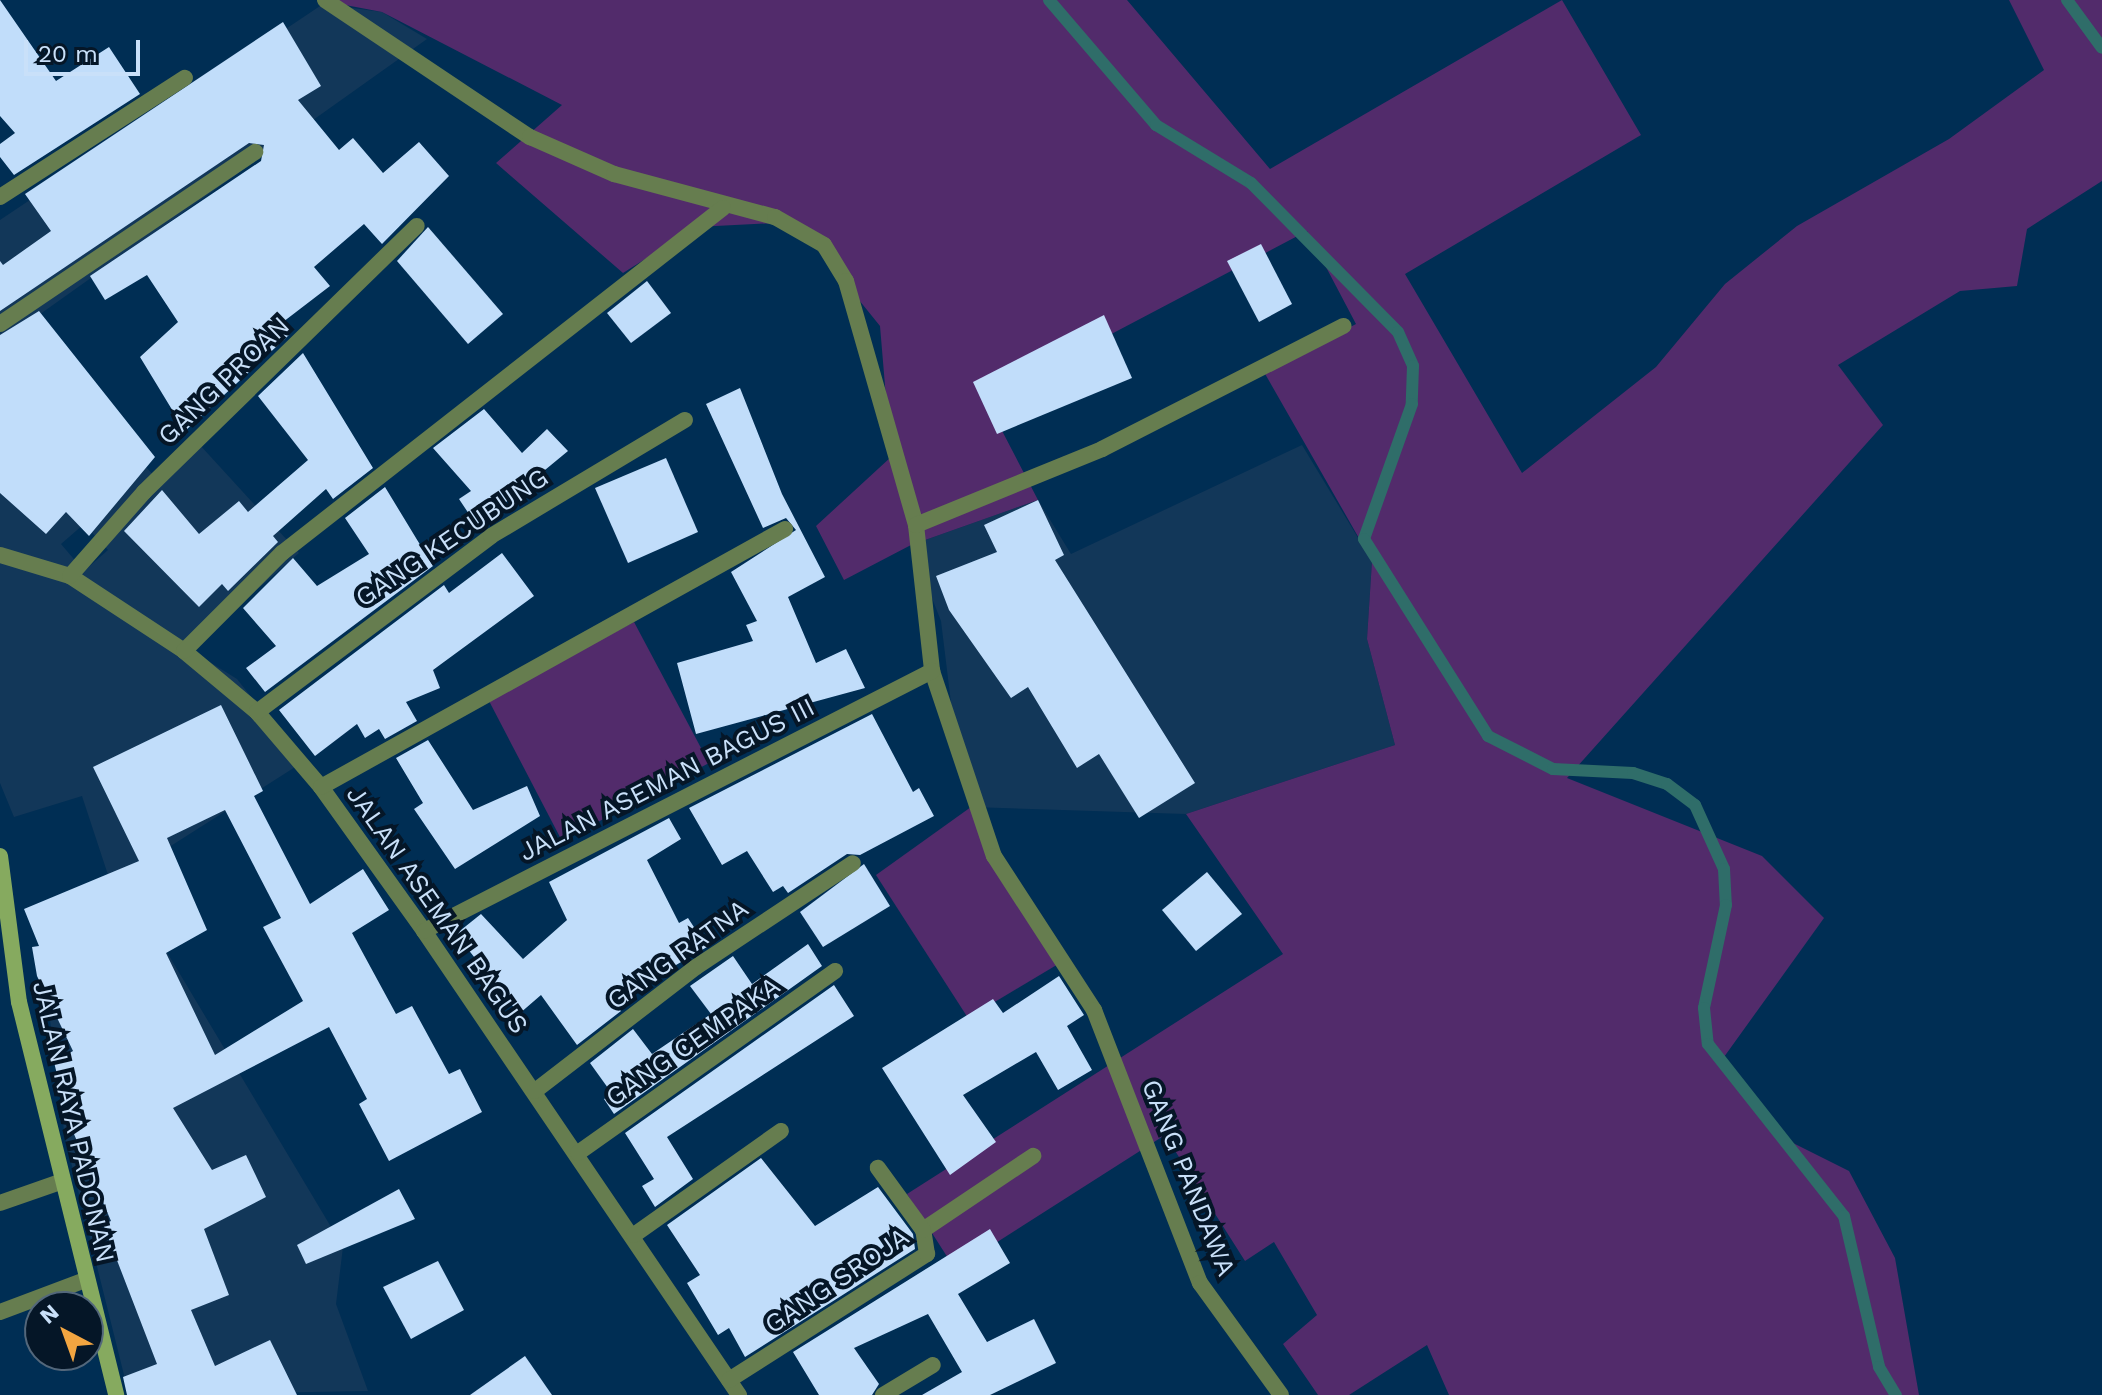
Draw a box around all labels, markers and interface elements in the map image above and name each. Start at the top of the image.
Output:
scale bar [28,24,144,74]
text: 20 m [38,40,98,68]
street label: GANG PROAN [152,310,296,452]
street label: GANG KECUBUNG [350,462,554,614]
street label: JALAN ASEMAN BAGUS III [514,692,820,868]
street label: JALAN ASEMAN BAGUS [339,780,535,1040]
street label: GANG RATNA [601,893,755,1017]
street label: GANG CEMPAKA [600,970,786,1114]
street label: JALAN RAYA PADONAN [25,978,121,1266]
street label: GANG PANDAWA [1134,1075,1242,1281]
street label: GANG SROJA [759,1221,915,1341]
north arrow [24,1291,104,1371]
text: N [35,1299,64,1329]

